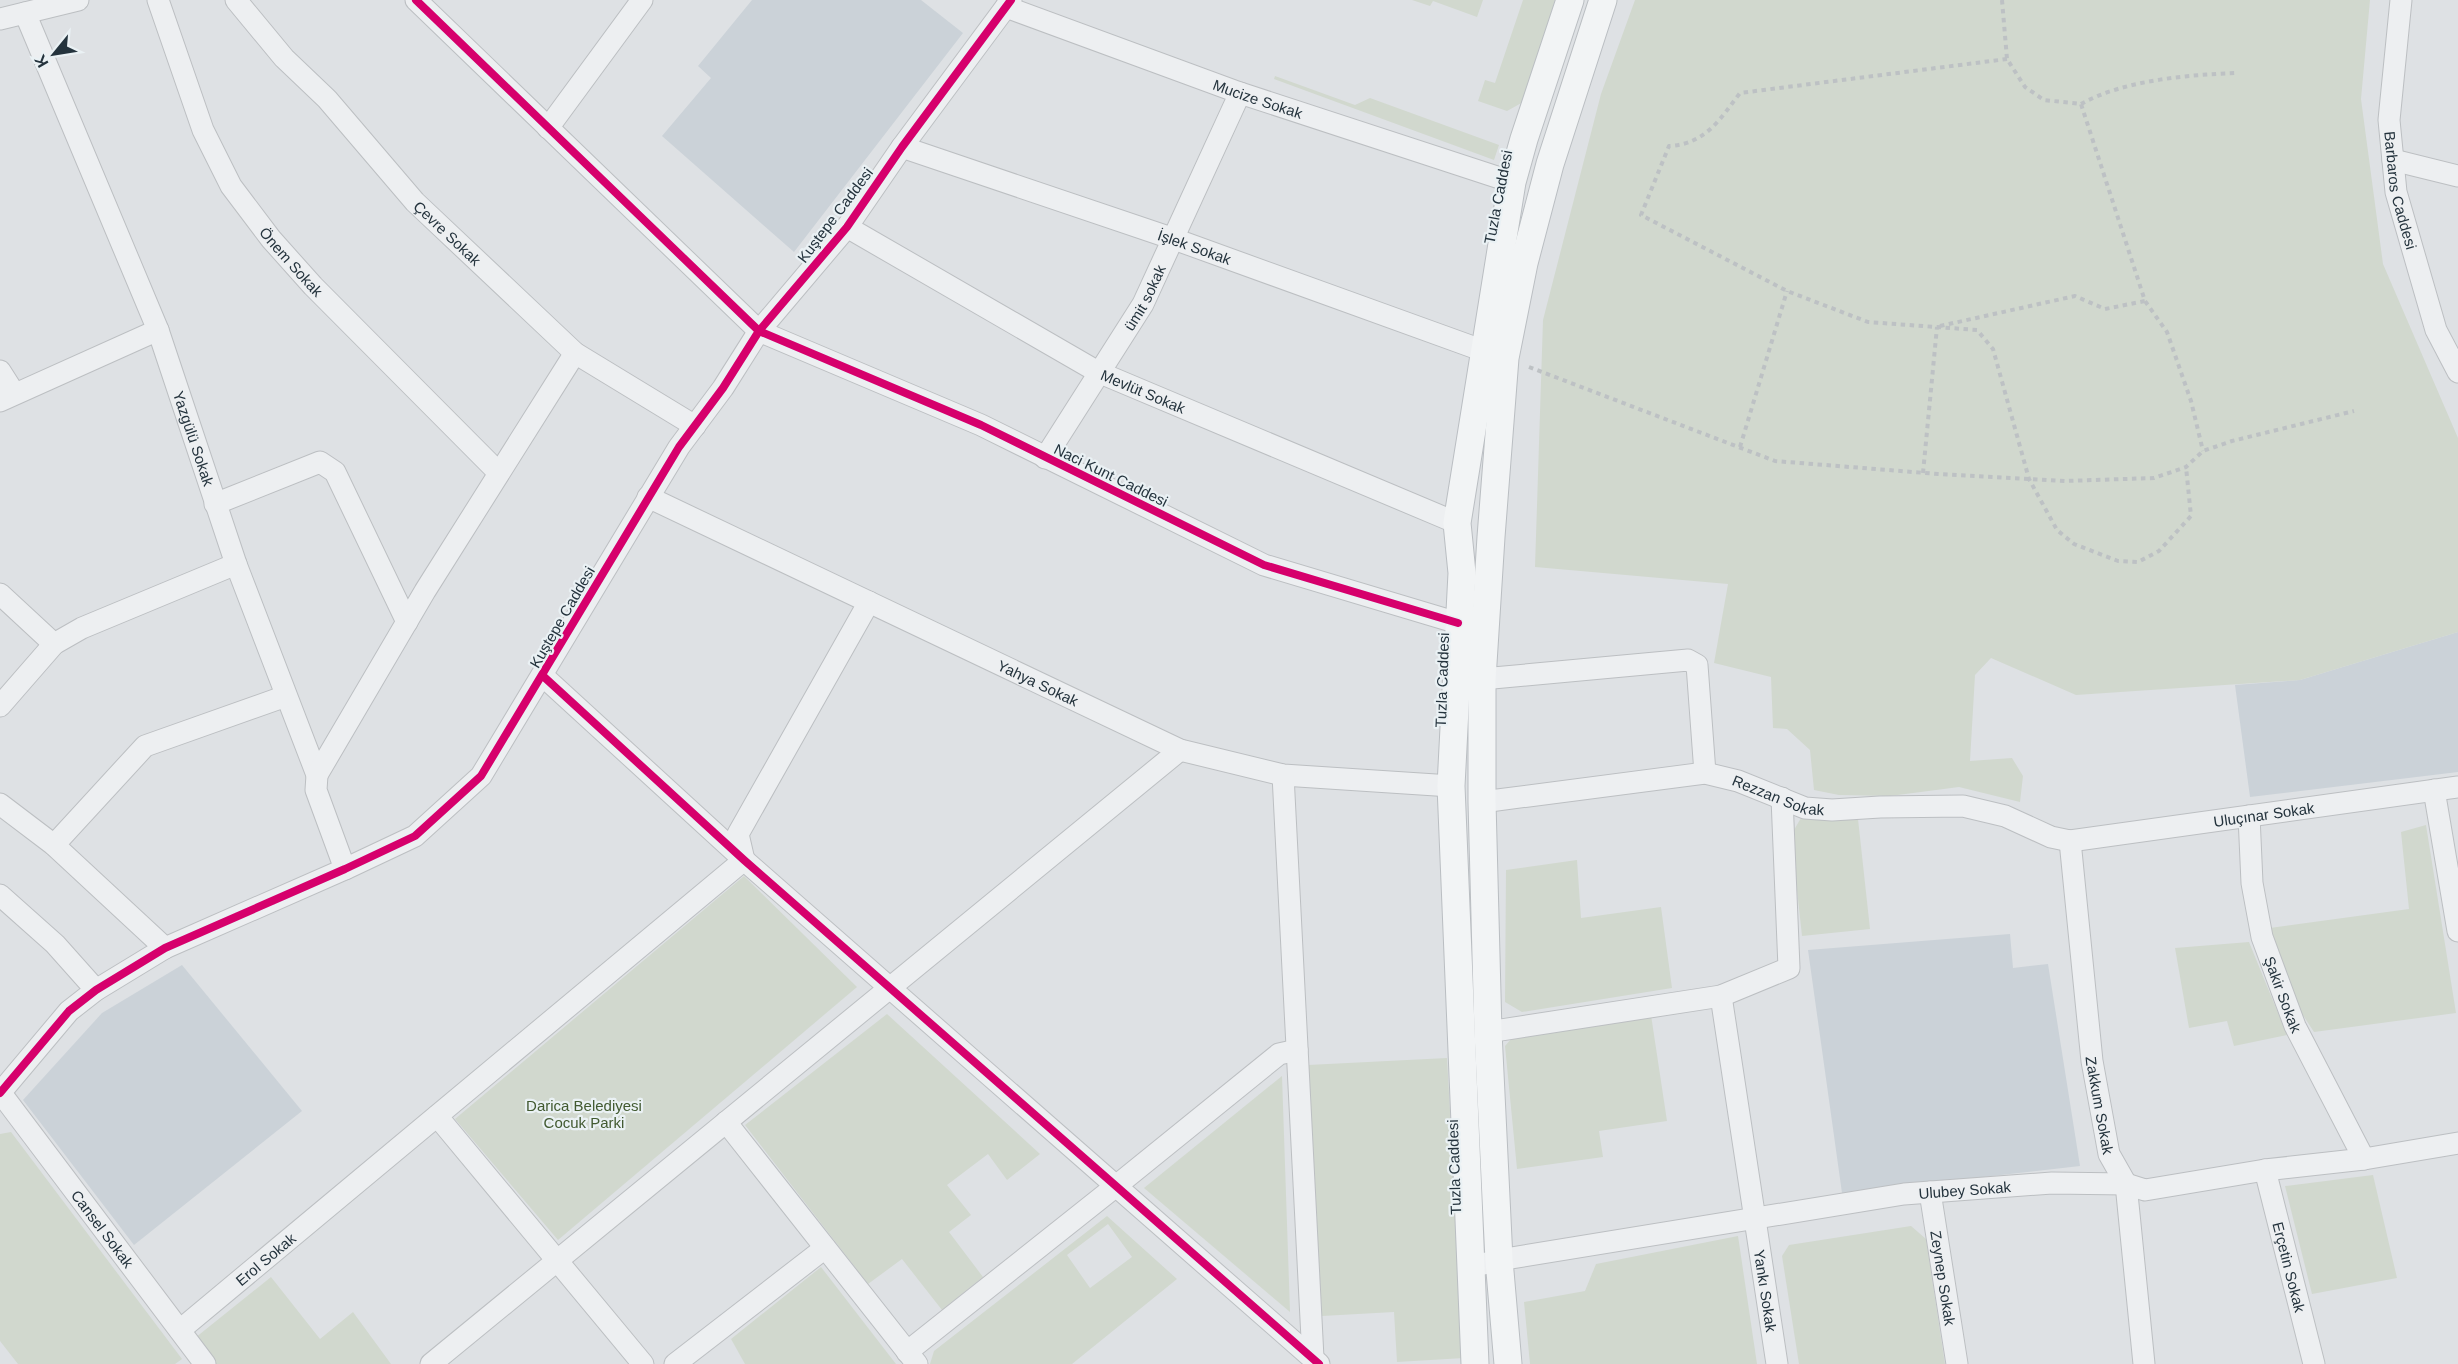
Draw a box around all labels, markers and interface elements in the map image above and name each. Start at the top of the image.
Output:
north arrow [24,24,84,84]
text: K [31,52,52,71]
street label: Mucize Sokak [1211,75,1305,122]
street label: Barbaros Caddesi [2382,130,2421,251]
street label: Tuzla Caddesi [1481,149,1515,245]
street label: Kuştepe Caddesi [794,164,876,266]
street label: Çevre Sokak [411,197,485,269]
street label: Önem Sokak [256,224,327,300]
street label: İşlek Sokak [1156,226,1234,268]
street label: ümit sokak [1120,262,1169,333]
street label: Mevlüt Sokak [1098,366,1189,417]
street label: Yazgülü Sokak [170,389,218,488]
street label: Naci Kunt Caddesi [1051,440,1171,510]
street label: Kuştepe Caddesi [526,563,598,671]
street label: Tuzla Caddesi [1432,632,1452,728]
street label: Yahya Sokak [995,656,1082,709]
street label: Rezzan Sokak [1730,771,1825,818]
street label: Uluçınar Sokak [2212,799,2316,829]
street label: Şakir Sokak [2261,954,2306,1036]
street label: Zakkum Sokak [2083,1055,2117,1156]
park label: Darica Belediyesi Cocuk Parki [526,1097,642,1131]
street label: Tuzla Caddesi [1444,1119,1464,1215]
street label: Ulubey Sokak [1918,1178,2012,1201]
street label: Cansel Sokak [68,1186,138,1271]
street label: Erçetin Sokak [2270,1220,2309,1314]
street label: Erol Sokak [232,1229,299,1289]
street label: Zeynep Sokak [1928,1229,1959,1327]
street label: Yankı Sokak [1751,1248,1781,1333]

